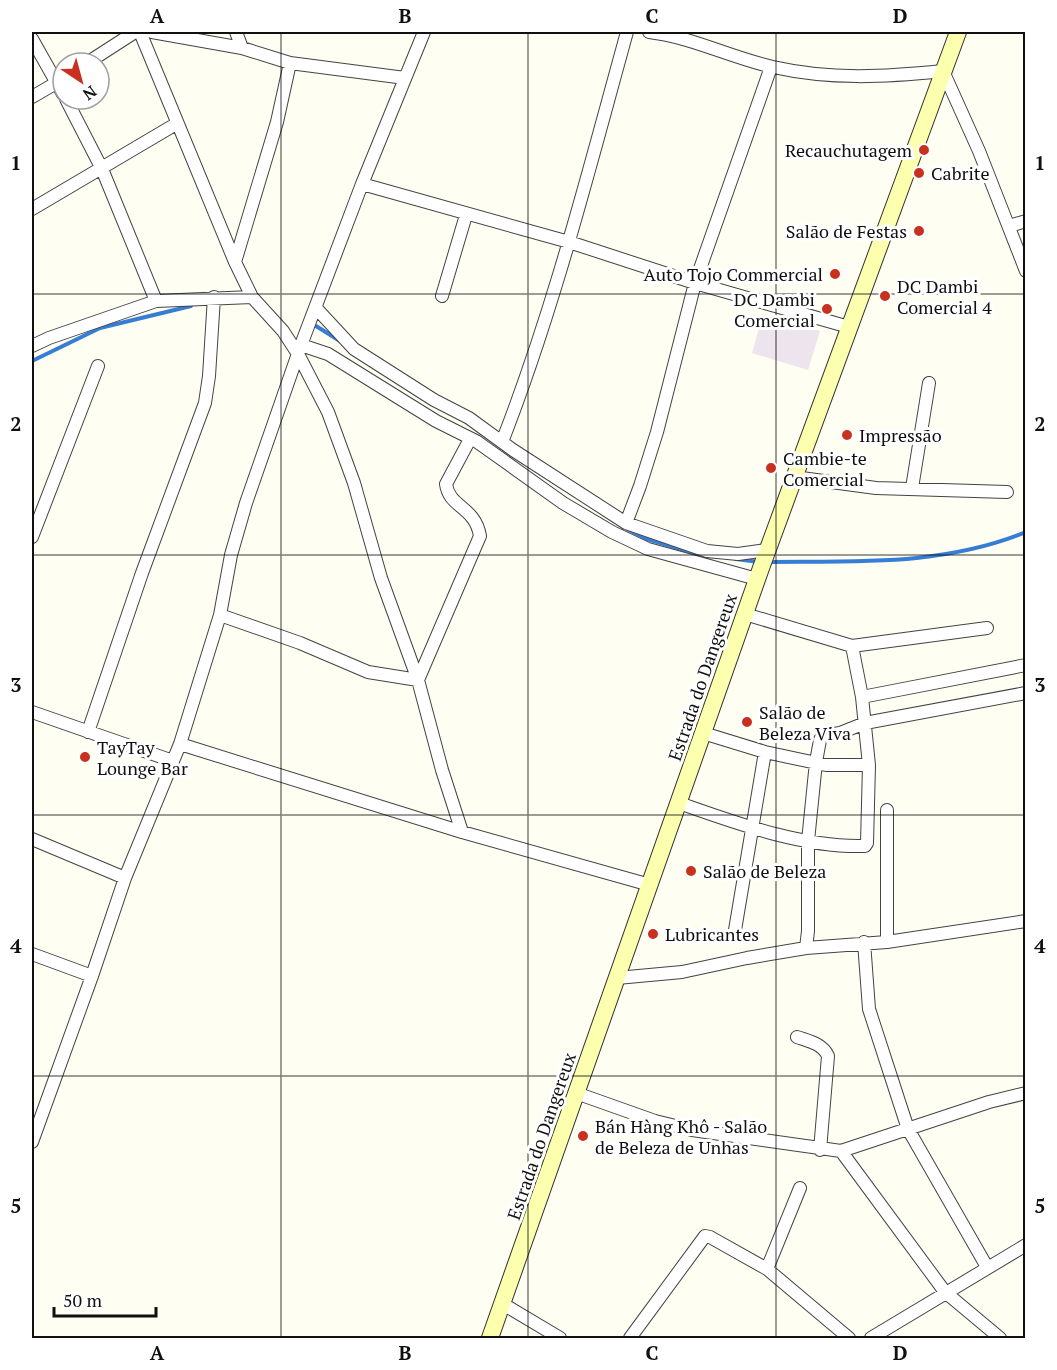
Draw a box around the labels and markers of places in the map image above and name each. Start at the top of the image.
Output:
place label: Recauchutagem [785,138,912,162]
marker: Recauchutagem [917,143,931,157]
place label: Cabrite [931,161,990,185]
marker: Cabrite [912,166,926,180]
place label: Salão de Festas [786,219,907,243]
marker: Salão de Festas [912,224,926,238]
place label: Auto Tojo Commercial [643,262,823,286]
marker: Auto Tojo Commercial [828,267,842,281]
place label: DC Dambi Comercial 4 [897,274,992,319]
place label: DC Dambi Comercial [734,287,815,332]
marker: DC Dambi Comercial 4 [878,289,892,303]
marker: DC Dambi Comercial [820,302,834,316]
place label: Impressão [859,423,942,447]
marker: Impressão [840,428,854,442]
place label: Cambie-te Comercial [783,446,867,491]
marker: Cambie-te Comercial [764,461,778,475]
place label: Salão de Beleza Viva [759,700,851,745]
marker: Salão de Beleza Viva [740,715,754,729]
place label: TayTay Lounge Bar [97,735,188,780]
marker: TayTay Lounge Bar [78,750,92,764]
place label: Salão de Beleza [703,859,826,883]
marker: Salão de Beleza [684,864,698,878]
place label: Lubricantes [665,922,759,946]
marker: Lubricantes [646,927,660,941]
place label: Bán Hàng Khô - Salão de Beleza de Unhas [595,1114,767,1159]
marker: Bán Hàng Khô - Salão de Beleza de Unhas [576,1129,590,1143]

